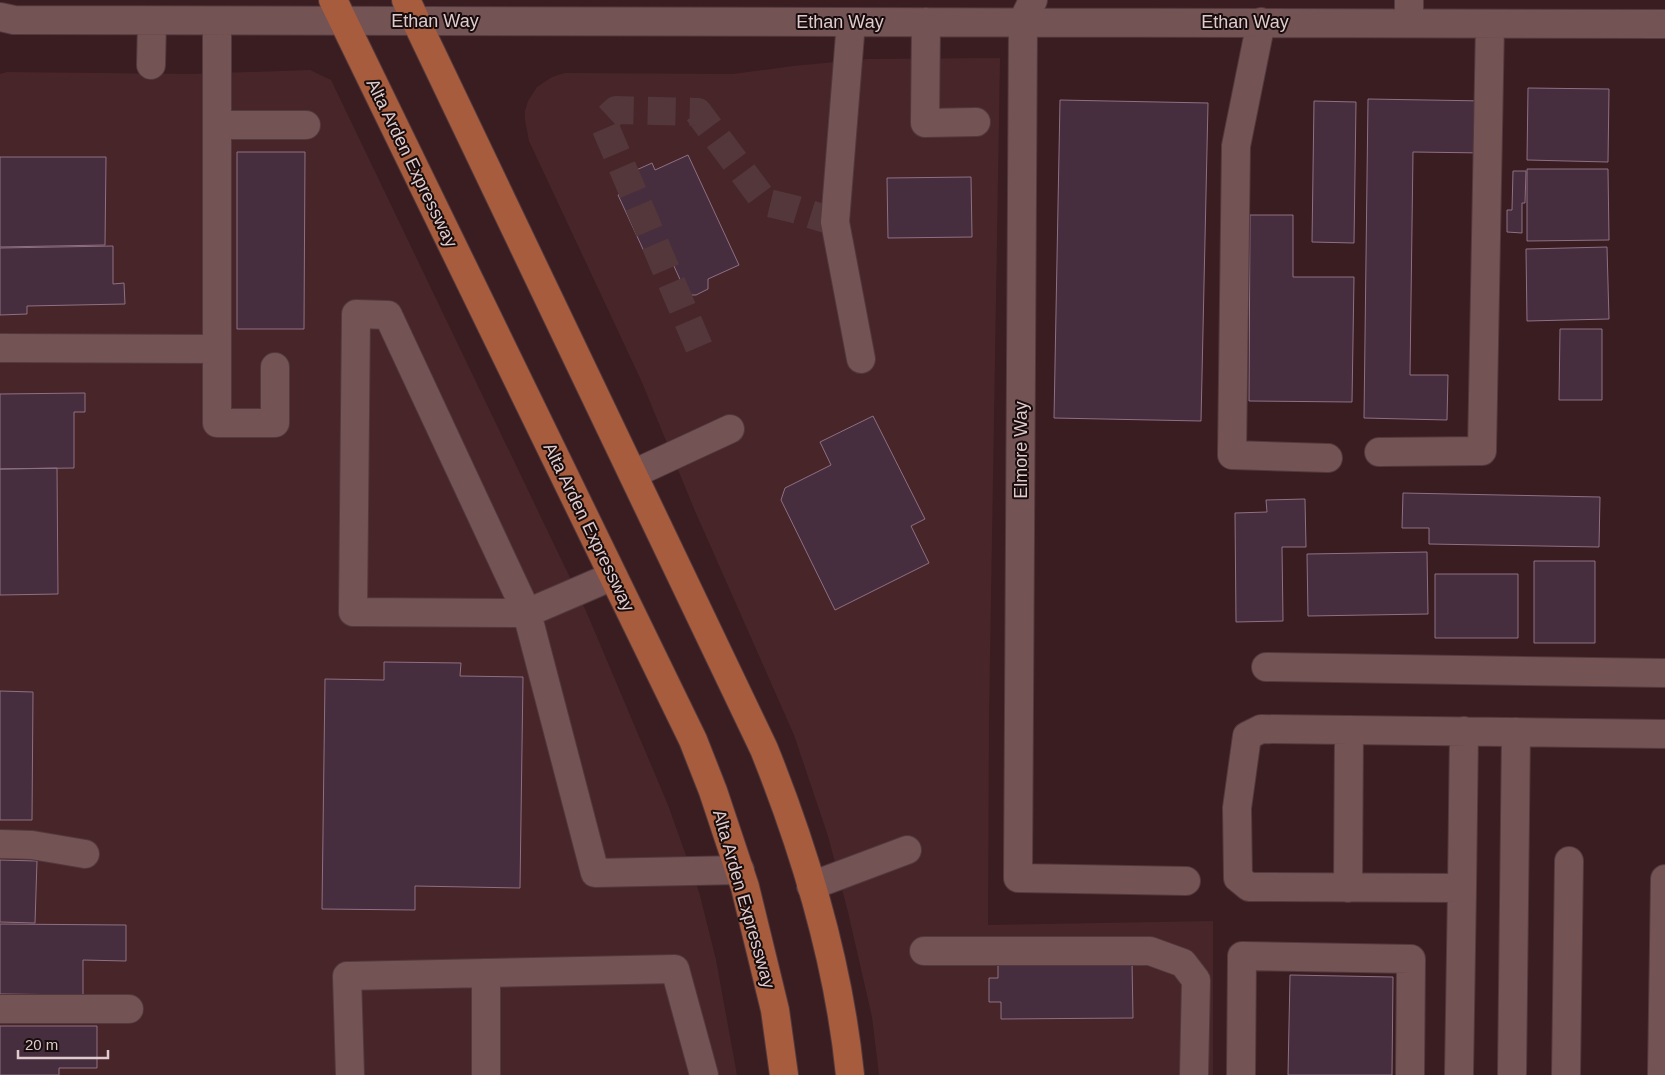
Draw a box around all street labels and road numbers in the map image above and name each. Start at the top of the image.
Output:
street label: Ethan Way [391,11,479,31]
street label: Ethan Way [796,12,884,32]
street label: Ethan Way [1201,12,1289,32]
street label: Alta Arden Expressway [362,75,462,251]
street label: Elmore Way [1011,401,1031,499]
street label: Alta Arden Expressway [539,439,639,615]
street label: Alta Arden Expressway [709,807,779,991]

